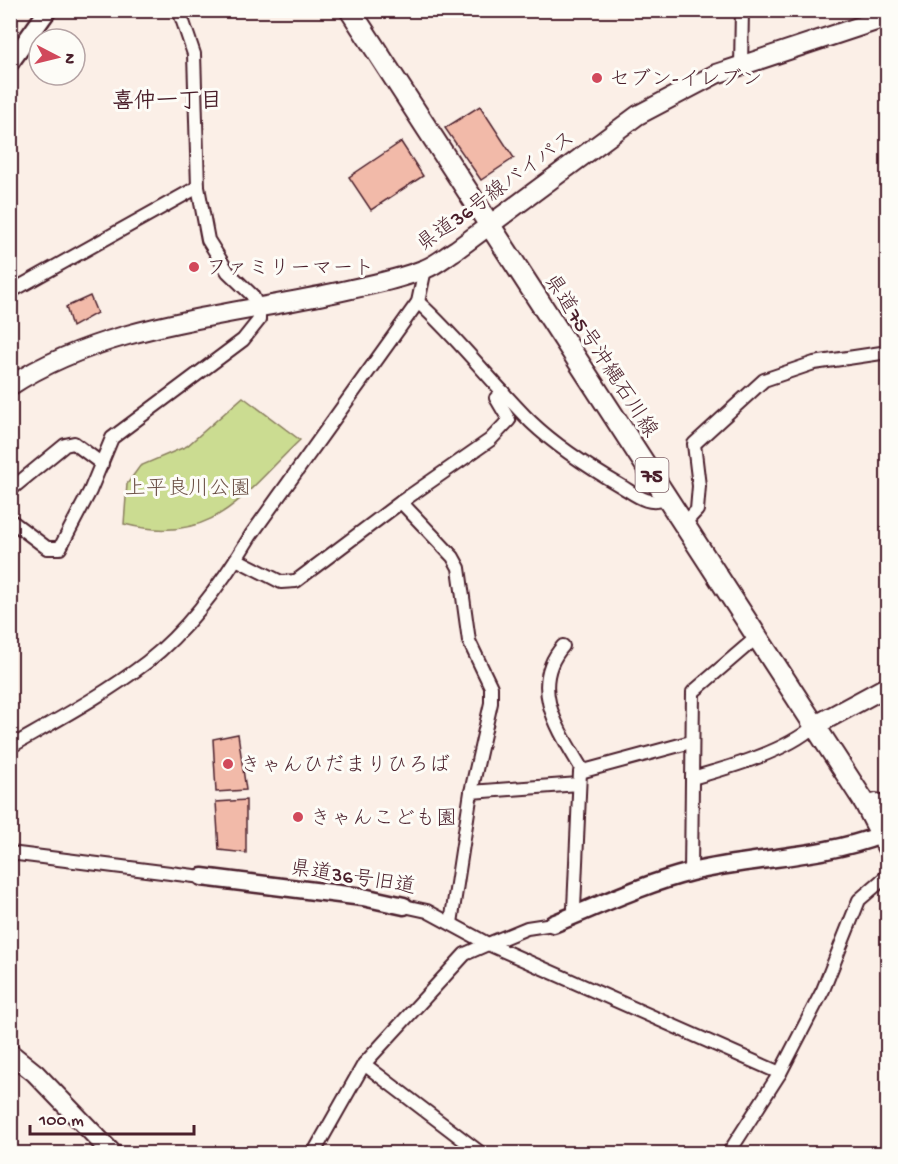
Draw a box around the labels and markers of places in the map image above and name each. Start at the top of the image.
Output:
place label: セブン-イレブン [609,68,763,94]
marker: セブン-イレブン [590,71,604,85]
place label: ファミリーマート [206,258,374,283]
marker: ファミリーマート [187,260,201,274]
place label: きゃんひだまりひろば [240,754,450,780]
marker: きゃんひだまりひろば [221,757,235,771]
place label: きゃんこども園 [310,807,457,833]
marker: きゃんこども園 [291,810,305,824]

